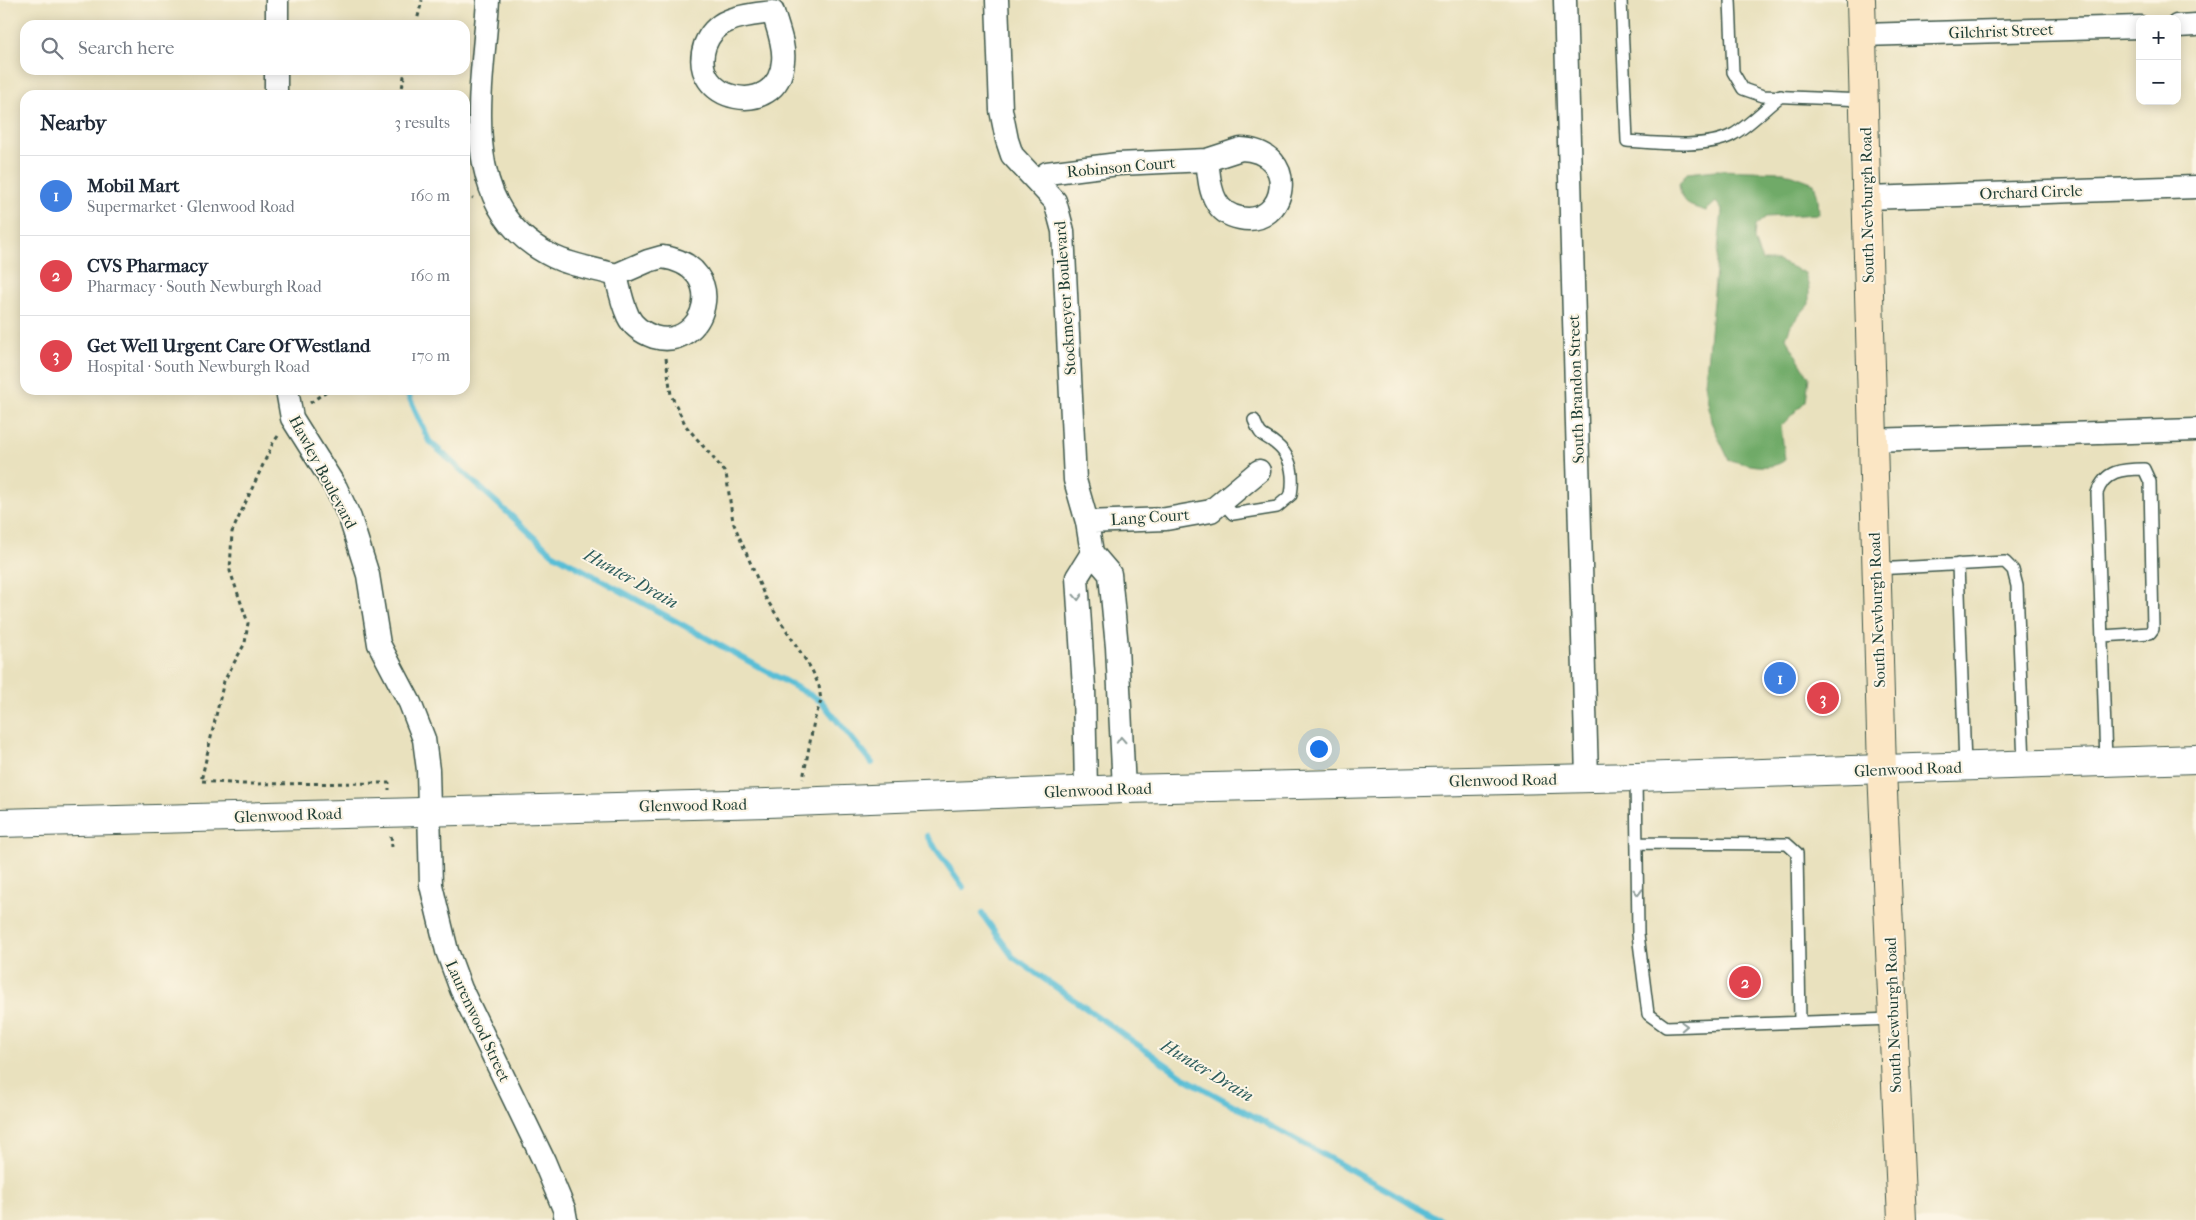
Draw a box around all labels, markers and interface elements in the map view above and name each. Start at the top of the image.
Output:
map controls [2136,15,2181,105]
button: + [2136,15,2181,60]
search box [20,20,470,75]
street label: Gilchrist Street [1948,20,2054,42]
icon: search [38,34,66,62]
text: Search here [78,37,174,59]
button: − [2136,60,2181,105]
text: Nearby [40,111,106,135]
text: 3 results [394,113,450,132]
street label: South Newburgh Road [1856,127,1878,283]
street label: Robinson Court [1066,153,1176,181]
text: Mobil Mart [87,175,180,197]
street label: Orchard Circle [1979,181,2083,203]
text: 1 [53,186,59,205]
text: 160 m [410,186,450,205]
text: Supermarket · Glenwood Road [87,197,295,216]
street label: Stockmeyer Boulevard [1050,220,1080,376]
text: CVS Pharmacy [87,255,208,277]
text: 2 [52,266,60,285]
text: 160 m [410,266,450,285]
text: Pharmacy · South Newburgh Road [87,277,322,296]
street label: South Brandon Street [1564,314,1588,464]
text: Get Well Urgent Care Of Westland [87,335,370,357]
text: 3 [53,346,59,365]
text: 170 m [411,346,450,365]
text: Hospital · South Newburgh Road [87,357,310,376]
street label: Hawley Boulevard [285,412,361,532]
street label: Lang Court [1110,505,1190,529]
street label: South Newburgh Road [1865,532,1889,688]
water label: Hunter Drain [580,544,682,613]
one-way arrow [1073,594,1084,602]
pin: 1 [1764,659,1796,697]
pin: 3 [1807,679,1839,717]
one-way arrow [1116,736,1127,744]
your location [1306,736,1332,762]
street label: Glenwood Road [1854,758,1963,780]
street label: Glenwood Road [1449,770,1557,790]
street label: Glenwood Road [1044,779,1153,801]
street label: Glenwood Road [639,795,747,815]
street label: Glenwood Road [234,804,343,826]
one-way arrow [1633,888,1643,896]
street label: South Newburgh Road [1881,937,1905,1093]
street label: Laurenwood Street [442,957,515,1085]
pin: 2 [1729,963,1761,1001]
one-way arrow [1680,1021,1688,1032]
water label: Hunter Drain [1156,1035,1257,1107]

